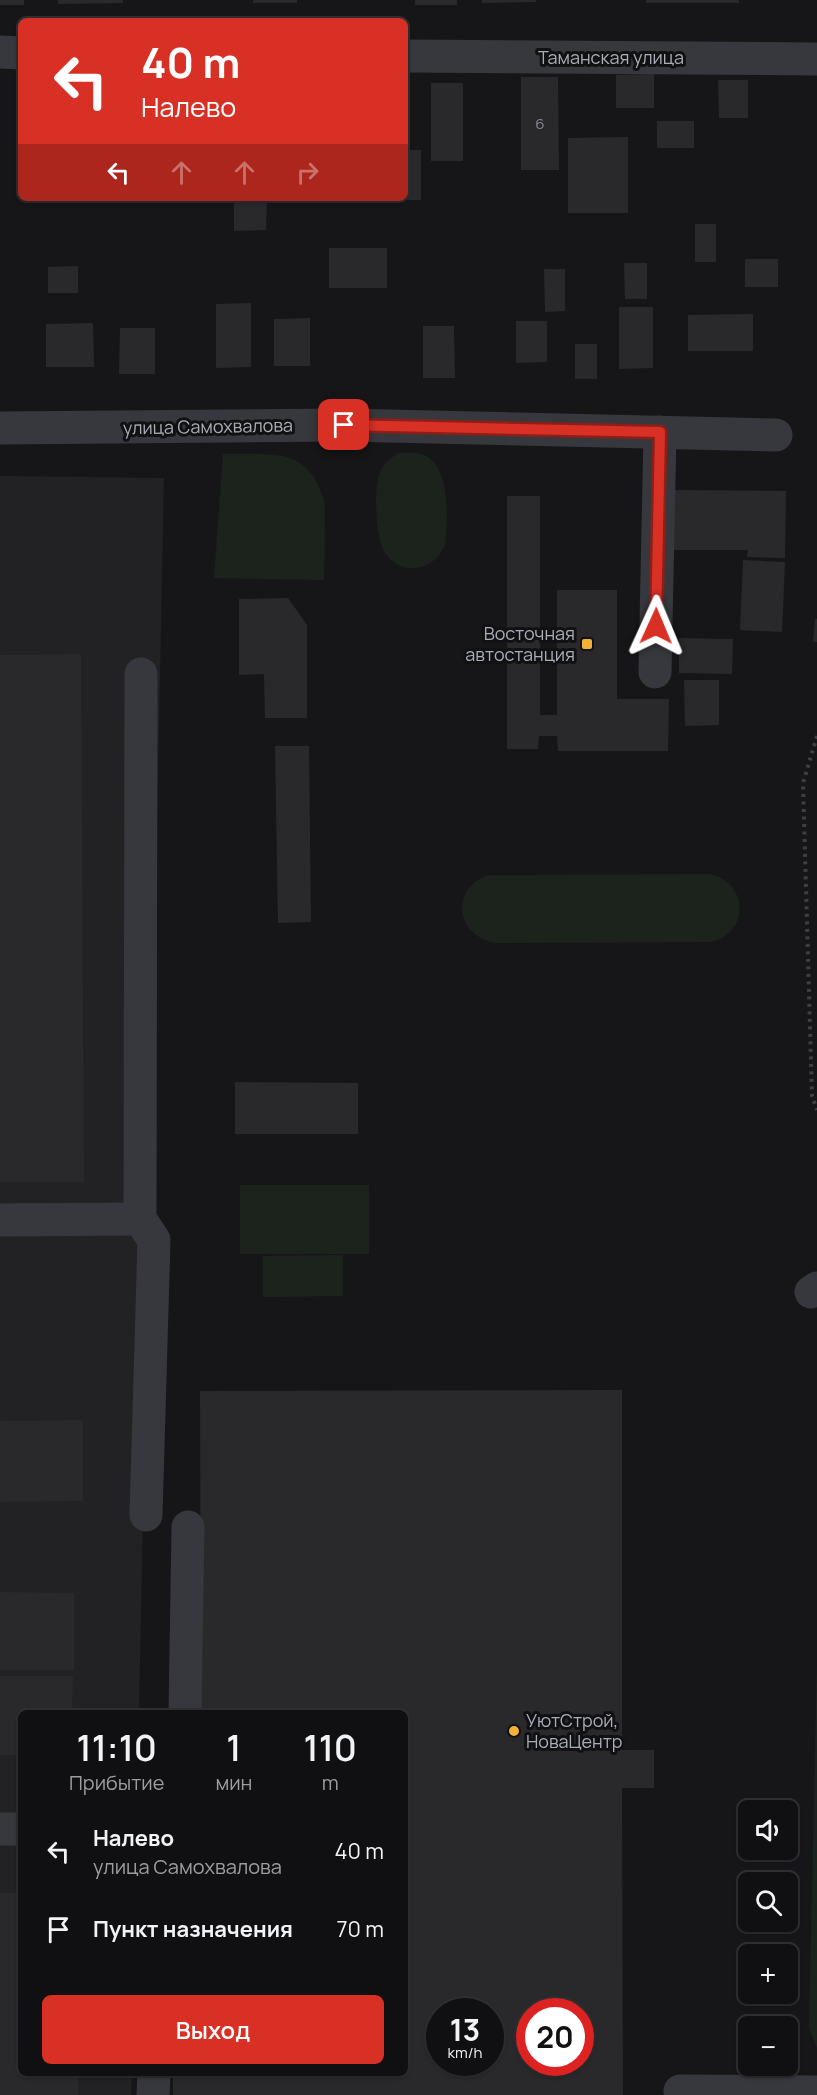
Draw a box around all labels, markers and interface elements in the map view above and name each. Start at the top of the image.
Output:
text: 40 m [141,33,240,91]
icon: left [42,42,120,120]
street label: Таманская улица [538,45,684,69]
text: Налево [141,88,236,125]
house number: 6 [535,113,545,134]
icon: left [102,156,135,189]
icon: ahead [165,156,198,189]
icon: ahead [228,156,261,189]
icon: right [291,156,324,189]
pin [318,399,369,450]
icon: arrive [327,408,360,441]
street label: улица Самохвалова [123,413,293,439]
position arrow [624,594,688,658]
place label: Восточная автостанция [465,621,575,666]
marker: Восточная автостанция [580,637,594,651]
place label: УютСтрой, НоваЦентр [526,1708,622,1753]
text: 11:10 [76,1723,157,1772]
text: 1 [226,1723,241,1772]
text: 110 [303,1723,357,1772]
marker: УютСтрой, НоваЦентр [507,1724,521,1738]
text: Прибытие [69,1769,164,1796]
text: мин [215,1769,252,1796]
text: m [322,1769,339,1796]
map controls [738,1800,798,2076]
button: sound [738,1800,798,1860]
text: Налево [93,1823,174,1853]
icon: left [42,1835,75,1868]
text: 40 m [335,1836,384,1866]
text: улица Самохвалова [93,1853,282,1880]
button: search [738,1872,798,1932]
icon: arrive [42,1913,75,1946]
text: Пункт назначения [93,1914,293,1944]
text: 70 m [336,1914,384,1944]
button: + [738,1944,798,2004]
button: Выход [42,1995,384,2064]
speed limit sign: 20 [516,1998,594,2076]
text: 13 [450,2009,480,2050]
button: − [738,2016,798,2076]
text: km/h [448,2042,482,2063]

